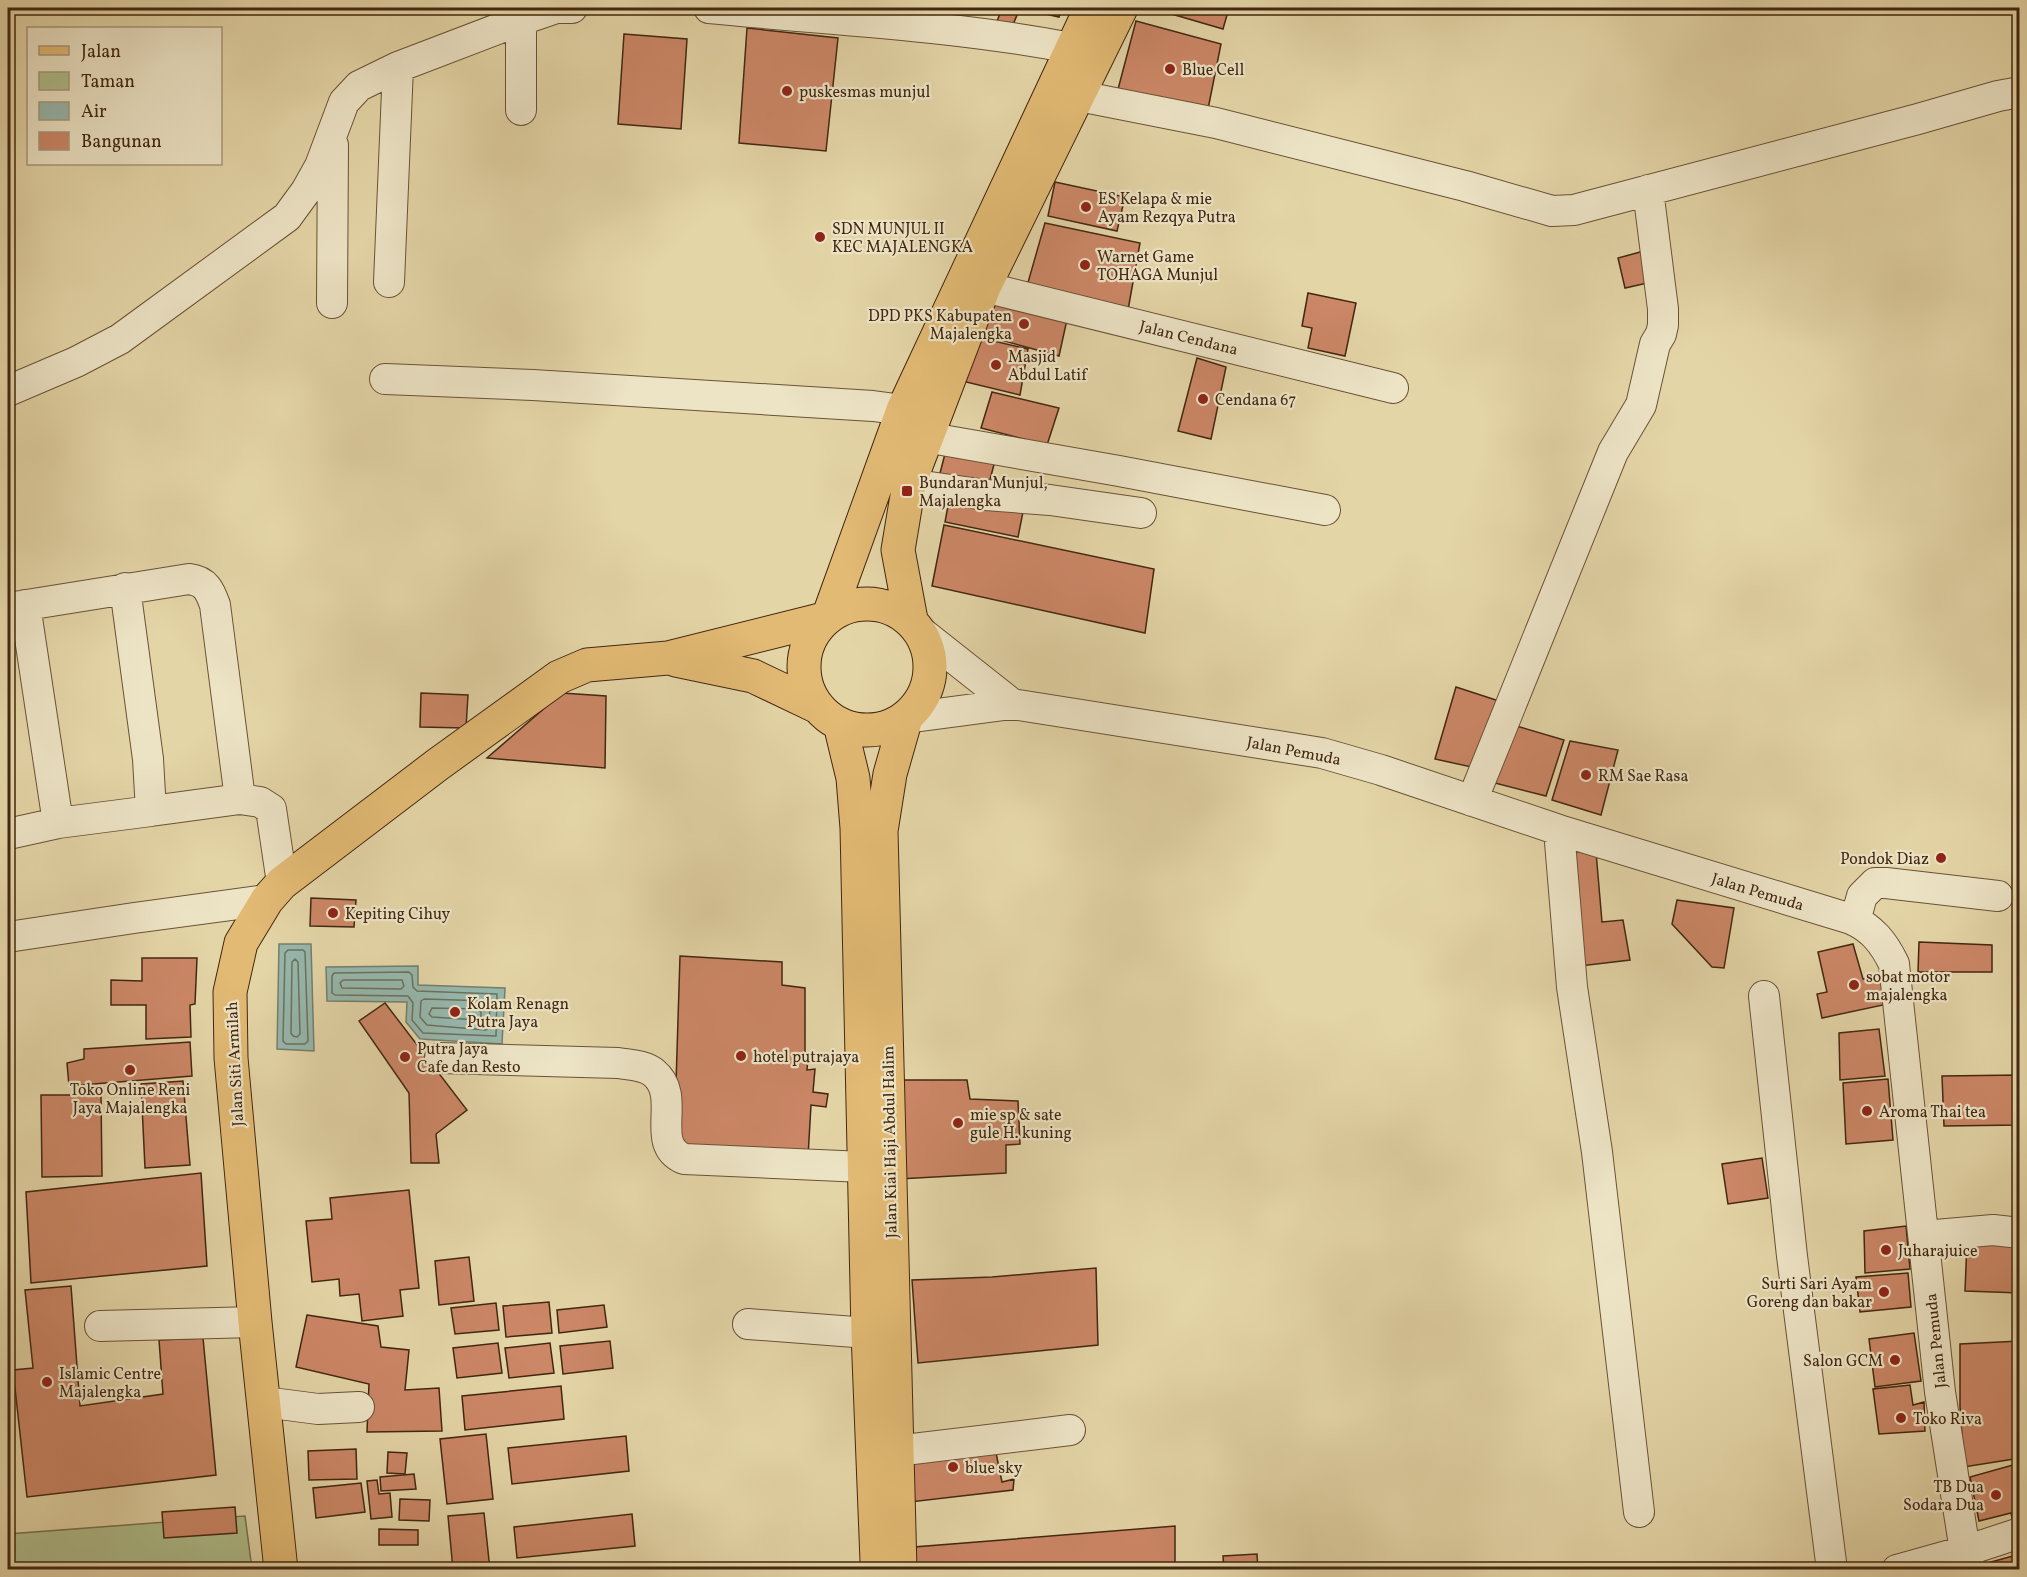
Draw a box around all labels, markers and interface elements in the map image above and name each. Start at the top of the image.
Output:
legend [27,27,222,165]
text: Jalan [81,40,121,65]
place label: Blue Cell [1182,60,1244,82]
marker: Blue Cell [1163,62,1177,76]
text: Taman [81,70,135,95]
place label: puskesmas munjul [799,82,930,104]
marker: puskesmas munjul [780,84,794,98]
text: Air [81,100,107,125]
text: Bangunan [81,130,162,155]
place label: ES Kelapa & mie Ayam Rezqya Putra [1098,189,1236,229]
marker: ES Kelapa & mie Ayam Rezqya Putra [1079,200,1093,214]
place label: SDN MUNJUL II KEC MAJALENGKA [832,219,973,259]
marker: SDN MUNJUL II KEC MAJALENGKA [813,230,827,244]
place label: Warnet Game TOHAGA Munjul [1097,247,1218,287]
marker: Warnet Game TOHAGA Munjul [1078,258,1092,272]
place label: DPD PKS Kabupaten Majalengka [868,306,1012,346]
street label: Jalan Cendana [1137,316,1240,362]
marker: DPD PKS Kabupaten Majalengka [1017,317,1031,331]
place label: Masjid Abdul Latif [1008,347,1088,387]
marker: Masjid Abdul Latif [989,358,1003,372]
place label: Cendana 67 [1215,390,1296,412]
marker: Cendana 67 [1196,392,1210,406]
place label: Bundaran Munjul, Majalengka [919,473,1048,513]
marker: Bundaran Munjul, Majalengka [900,484,914,498]
street label: Jalan Pemuda [1245,732,1343,772]
place label: RM Sae Rasa [1598,766,1688,788]
marker: RM Sae Rasa [1579,768,1593,782]
place label: Pondok Diaz [1840,849,1929,871]
marker: Pondok Diaz [1934,851,1948,865]
street label: Jalan Pemuda [1709,868,1806,917]
place label: Kepiting Cihuy [345,904,450,926]
marker: Kepiting Cihuy [326,906,340,920]
place label: sobat motor majalengka [1866,967,1950,1007]
marker: sobat motor majalengka [1847,978,1861,992]
place label: Kolam Renagn Putra Jaya [467,994,569,1034]
street label: Jalan Siti Armilah [222,1001,250,1127]
marker: Kolam Renagn Putra Jaya [448,1005,462,1019]
place label: Putra Jaya Cafe dan Resto [417,1039,520,1079]
street label: Jalan Kiai Haji Abdul Halim [878,1045,904,1239]
place label: hotel putrajaya [753,1047,859,1069]
marker: hotel putrajaya [734,1049,748,1063]
marker: Putra Jaya Cafe dan Resto [398,1050,412,1064]
marker: Toko Online Reni Jaya Majalengka [123,1063,137,1077]
place label: Toko Online Reni Jaya Majalengka [70,1080,190,1120]
place label: Aroma Thai tea [1879,1102,1986,1124]
marker: Aroma Thai tea [1860,1104,1874,1118]
place label: mie sp & sate gule H. kuning [970,1105,1072,1145]
marker: mie sp & sate gule H. kuning [951,1116,965,1130]
place label: Juharajuice [1898,1241,1978,1263]
marker: Juharajuice [1879,1243,1893,1257]
place label: Surti Sari Ayam Goreng dan bakar [1747,1274,1872,1314]
marker: Surti Sari Ayam Goreng dan bakar [1877,1285,1891,1299]
street label: Jalan Pemuda [1921,1292,1953,1389]
place label: Salon GCM [1803,1351,1883,1373]
marker: Salon GCM [1888,1353,1902,1367]
place label: Islamic Centre Majalengka [59,1364,161,1404]
marker: Islamic Centre Majalengka [40,1375,54,1389]
place label: Toko Riva [1913,1409,1982,1431]
marker: Toko Riva [1894,1411,1908,1425]
place label: blue sky [965,1458,1023,1480]
marker: blue sky [946,1460,960,1474]
place label: TB Dua Sodara Dua [1903,1477,1984,1517]
marker: TB Dua Sodara Dua [1989,1488,2003,1502]

